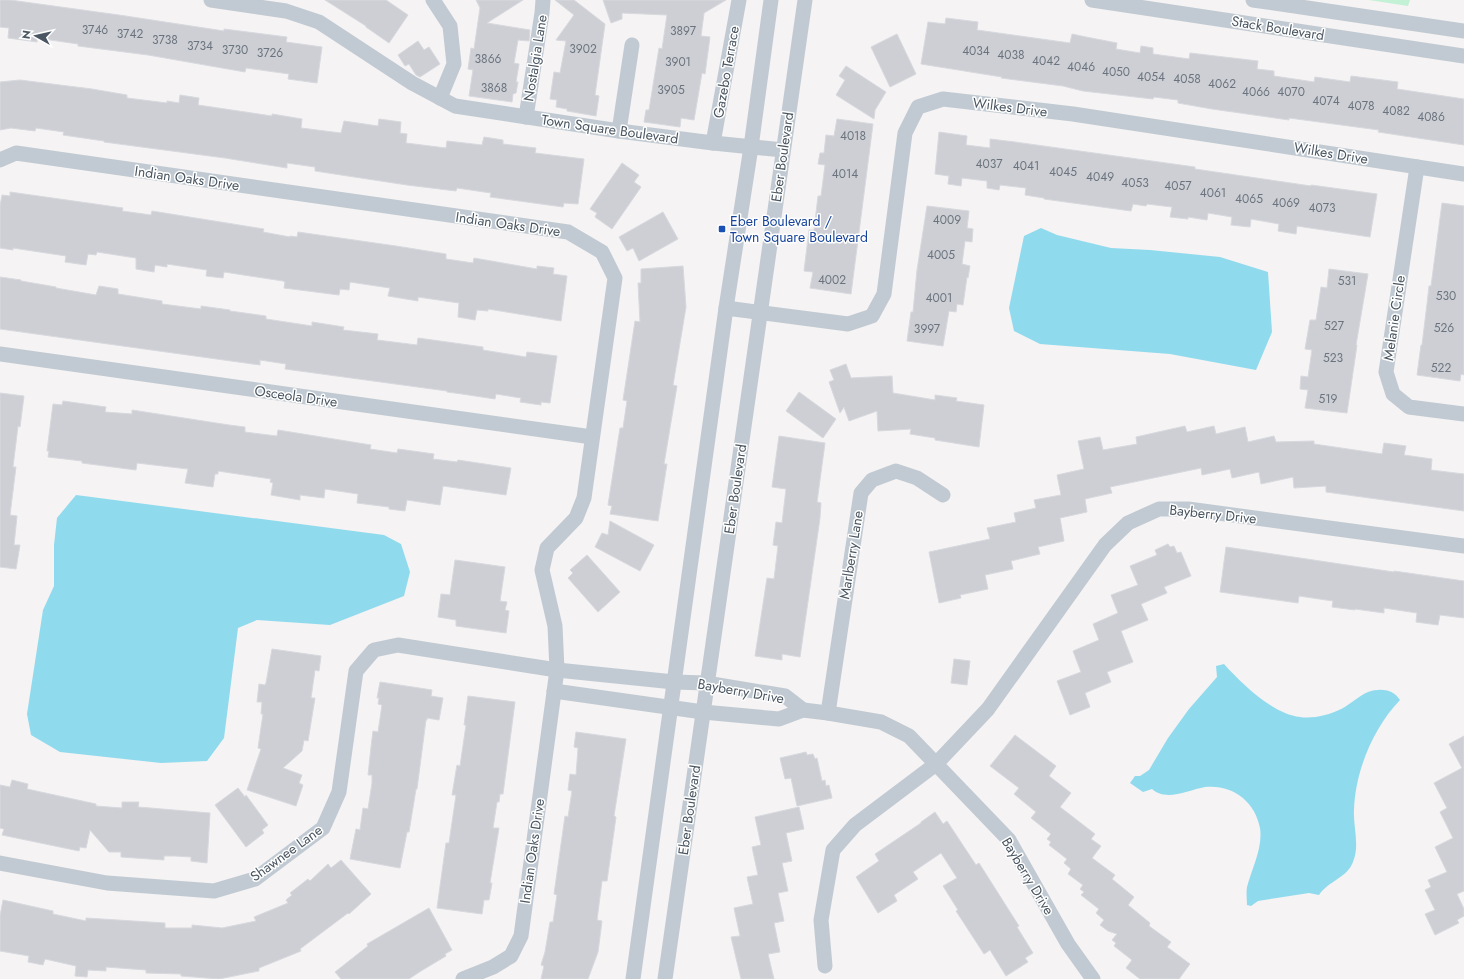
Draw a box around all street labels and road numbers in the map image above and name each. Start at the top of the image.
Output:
street label: Stack Boulevard [1230,11,1326,45]
street label: Nostalgia Lane [518,13,552,103]
street label: Gazebo Terrace [708,24,744,120]
street label: Wilkes Drive [972,93,1048,121]
street label: Town Square Boulevard [540,109,680,149]
street label: Eber Boulevard [766,111,798,203]
street label: Wilkes Drive [1292,137,1370,169]
street label: Indian Oaks Drive [133,161,241,195]
street label: Indian Oaks Drive [454,207,562,241]
street label: Melanie Circle [1378,274,1410,362]
street label: Osceola Drive [253,380,339,412]
street label: Eber Boulevard [719,443,751,535]
street label: Bayberry Drive [1169,499,1257,529]
street label: Marlberry Lane [834,509,868,601]
street label: Bayberry Drive [696,674,786,708]
street label: Eber Boulevard [673,764,705,856]
street label: Indian Oaks Drive [515,797,549,905]
street label: Shawnee Lane [246,820,326,886]
street label: Bayberry Drive [997,833,1059,919]

